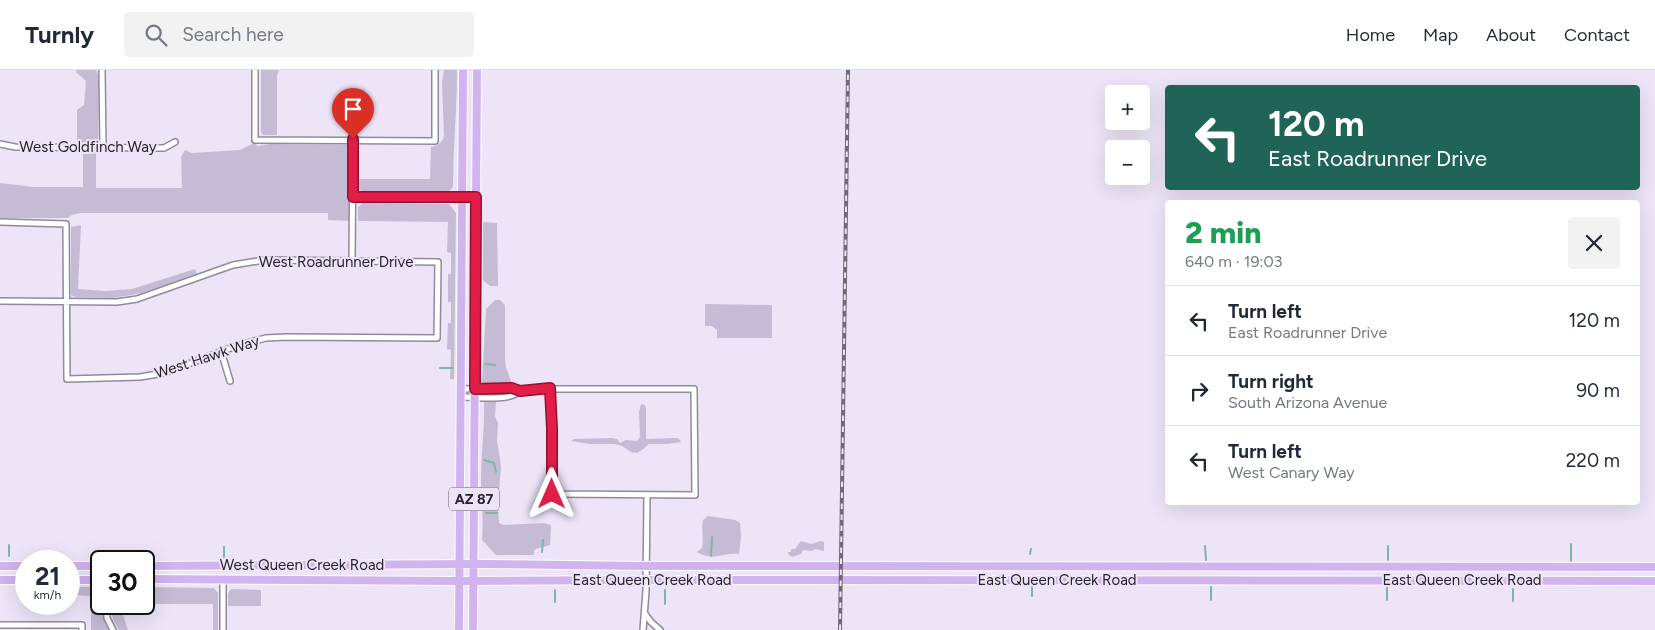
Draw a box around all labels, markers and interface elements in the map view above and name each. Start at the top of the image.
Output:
search box [124,12,474,57]
text: Turnly [25,20,94,49]
icon: search [142,21,170,49]
text: Search here [182,23,284,46]
text: Home [1346,24,1395,46]
text: Map [1423,24,1458,46]
text: About [1486,24,1536,46]
text: Contact [1564,24,1630,46]
map controls [1105,85,1150,185]
button: + [1105,85,1150,130]
pin [332,88,374,139]
icon: arrive [339,95,367,123]
text: 120 m [1268,103,1365,145]
icon: left [1185,105,1250,170]
street label: West Goldfinch Way [19,138,157,156]
button: − [1105,140,1150,185]
text: East Roadrunner Drive [1268,145,1487,172]
text: 2 min [1185,214,1262,251]
button: close [1568,217,1620,269]
text: 640 m · 19:03 [1185,252,1282,271]
street label: West Roadrunner Drive [259,253,413,271]
text: Turn left [1228,300,1302,323]
icon: left [1185,307,1213,335]
text: 120 m [1568,309,1620,332]
text: East Roadrunner Drive [1228,323,1387,342]
street label: West Hawk Way [152,332,262,382]
text: Turn right [1228,370,1314,393]
icon: right [1185,377,1213,405]
text: 90 m [1576,379,1620,402]
text: South Arizona Avenue [1228,393,1387,412]
text: Turn left [1228,440,1302,463]
icon: left [1185,447,1213,475]
text: 220 m [1566,449,1620,472]
text: West Canary Way [1228,463,1355,482]
position arrow [525,467,577,519]
road number: AZ 87 [449,488,499,510]
speed limit sign: 30 [90,550,155,615]
street label: West Queen Creek Road [220,556,384,574]
text: 21 [35,561,60,591]
street label: East Queen Creek Road [572,571,732,589]
street label: East Queen Creek Road [977,571,1137,589]
street label: East Queen Creek Road [1382,571,1542,589]
text: km/h [34,588,61,602]

